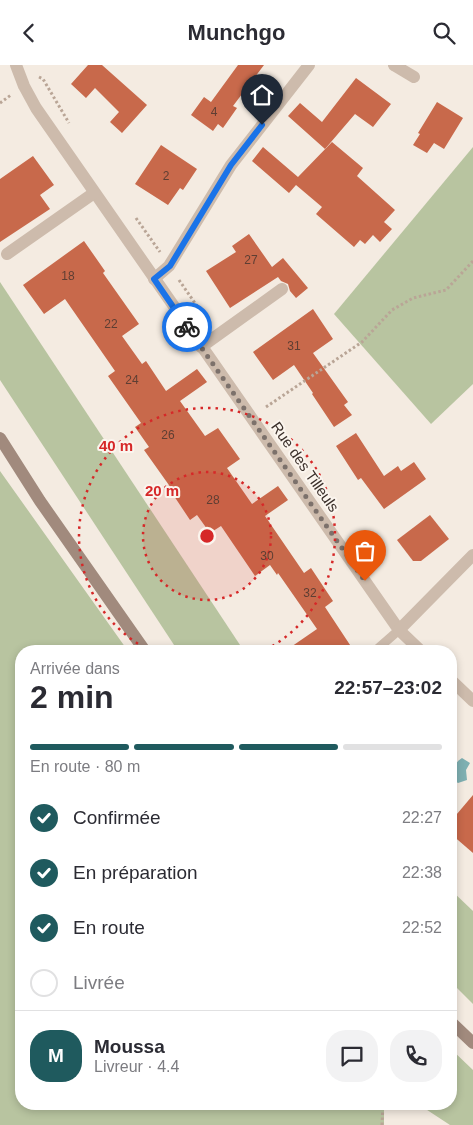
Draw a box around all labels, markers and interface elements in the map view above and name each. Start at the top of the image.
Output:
icon: back [15,19,43,47]
icon: search [430,19,458,47]
text: Munchgo [188,20,285,45]
pin [241,74,283,125]
icon: home [248,81,276,109]
house number: 4 [211,105,218,119]
house number: 2 [163,169,170,183]
house number: 27 [244,253,258,267]
house number: 18 [61,269,75,283]
courier [162,302,212,352]
icon: bike [173,313,201,341]
house number: 22 [104,317,118,331]
house number: 31 [287,339,301,353]
house number: 24 [125,373,139,387]
street label: Rue des Tilleuls [268,418,343,515]
house number: 26 [161,428,175,442]
text: 40 m [99,437,133,454]
text: 20 m [145,482,179,499]
house number: 28 [206,493,220,507]
centre of rings [198,527,216,545]
pin [344,530,386,581]
icon: bag [351,537,379,565]
house number: 30 [260,549,274,563]
house number: 32 [303,586,317,600]
text: Arrivée dans [30,660,120,677]
text: 22:57–23:02 [334,677,442,698]
text: 2 min [30,679,114,715]
text: En route · 80 m [30,758,140,775]
icon: check [30,804,58,832]
text: Confirmée [73,807,161,828]
text: 22:27 [402,809,442,826]
icon: check [30,859,58,887]
text: En préparation [73,862,198,883]
text: 22:38 [402,864,442,881]
icon: check [30,914,58,942]
text: En route [73,917,145,938]
text: 22:52 [402,919,442,936]
text: Livrée [73,972,125,993]
button: chat [326,1030,378,1082]
button: phone [390,1030,442,1082]
text: Moussa [94,1036,165,1057]
text: M [48,1045,64,1066]
text: Livreur · 4.4 [94,1058,179,1075]

